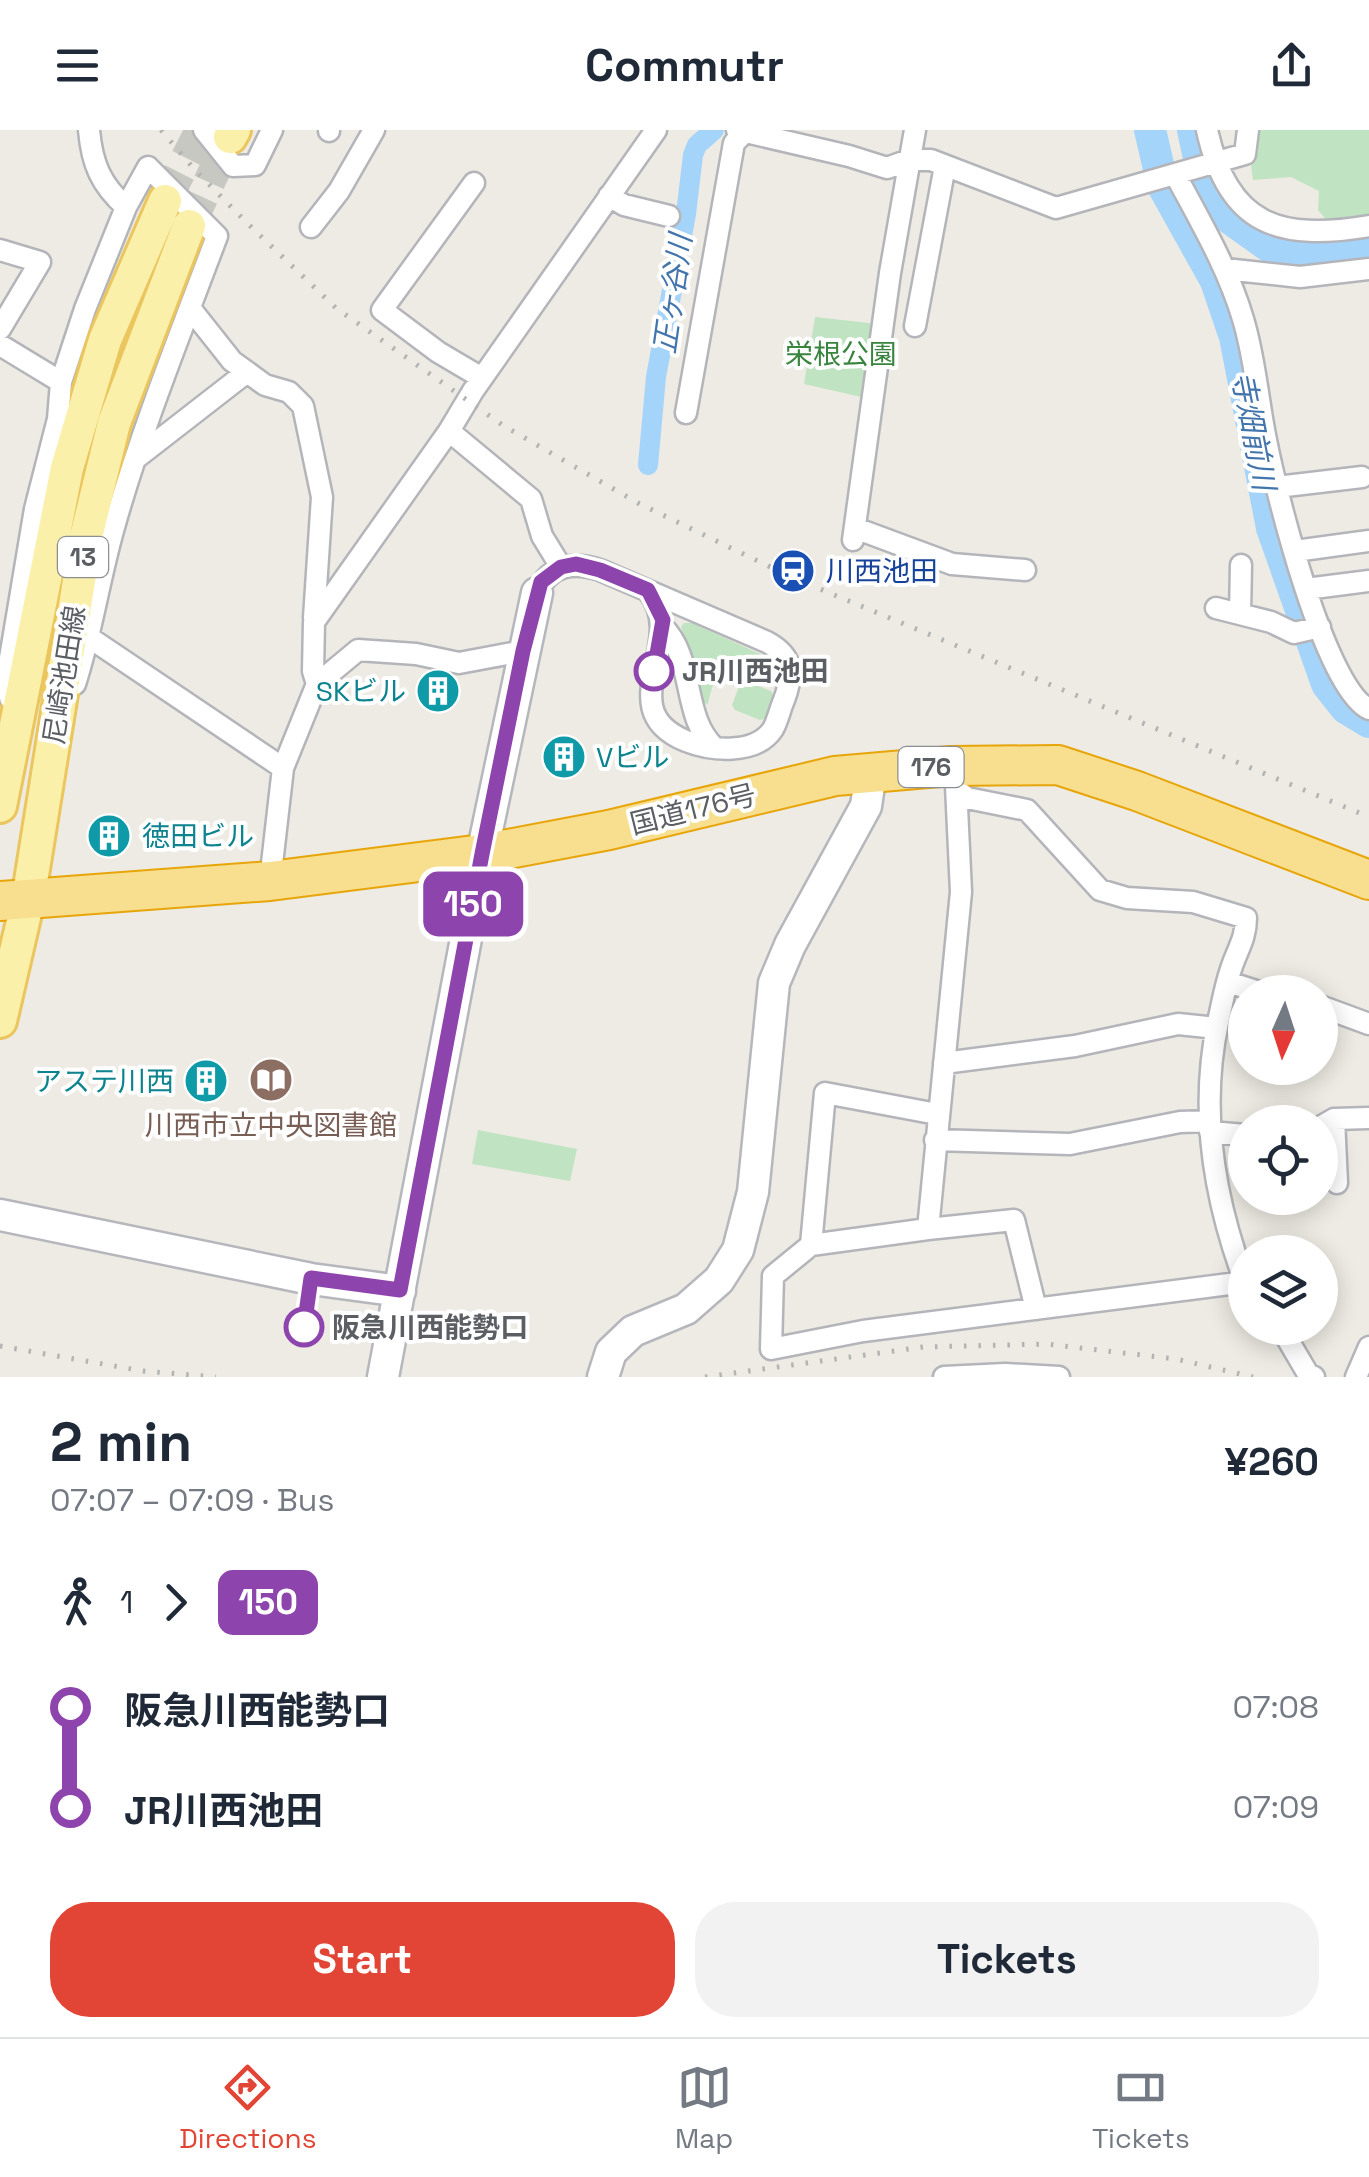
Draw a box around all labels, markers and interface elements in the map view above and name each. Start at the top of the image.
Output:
text: Commutr [585,37,784,94]
icon: menu [50,38,105,93]
icon: share [1264,38,1319,93]
water label: 正ヶ谷川 [645,229,701,356]
park label: 栄根公園 [785,336,897,372]
water label: 寺畑前川 [1223,368,1285,496]
road number: 13 [58,537,108,577]
station icon: 川西池田 [770,548,816,594]
place label: 川西池田 [826,553,938,589]
street label: 尼崎池田線 [35,603,93,747]
marker: JR川西池田 [635,652,673,690]
place label: JR川西池田 [682,653,829,689]
building icon: SKビル [415,668,461,714]
place label: SKビル [316,673,406,709]
building icon: Vビル [541,734,587,780]
place label: Vビル [596,739,669,775]
road number: 176 [898,747,964,787]
street label: 国道176号 [626,776,760,842]
building icon: 徳田ビル [86,813,132,859]
place label: 徳田ビル [142,818,254,854]
line badge: 150 [416,872,530,936]
text: 150 [443,882,503,926]
north arrow [1228,975,1338,1085]
map controls [1228,975,1338,1345]
library icon: 川西市立中央図書館 [248,1057,294,1103]
building icon: アステ川西 [183,1058,229,1104]
place label: アステ川西 [34,1063,174,1099]
button: locate [1228,1105,1338,1215]
place label: 川西市立中央図書館 [145,1107,397,1143]
button: layers [1228,1235,1338,1345]
marker: 阪急川西能勢口 [285,1308,323,1346]
place label: 阪急川西能勢口 [332,1309,528,1345]
text: 2 min [50,1407,192,1477]
text: ¥260 [1225,1438,1319,1486]
text: 07:07 – 07:09 · Bus [50,1480,334,1520]
icon: walk [50,1575,105,1630]
icon: forward [148,1575,203,1630]
text: 150 [238,1580,298,1624]
text: 1 [120,1582,133,1622]
text: 阪急川西能勢口 [124,1687,390,1735]
text: 07:08 [1232,1687,1319,1727]
text: JR川西池田 [124,1787,323,1835]
text: 07:09 [1233,1787,1319,1827]
button: Start [50,1902,675,2017]
button: Tickets [695,1902,1319,2017]
tab: Directions [179,2060,316,2156]
tab: Map [675,2060,733,2156]
tab: Tickets [1092,2060,1190,2156]

